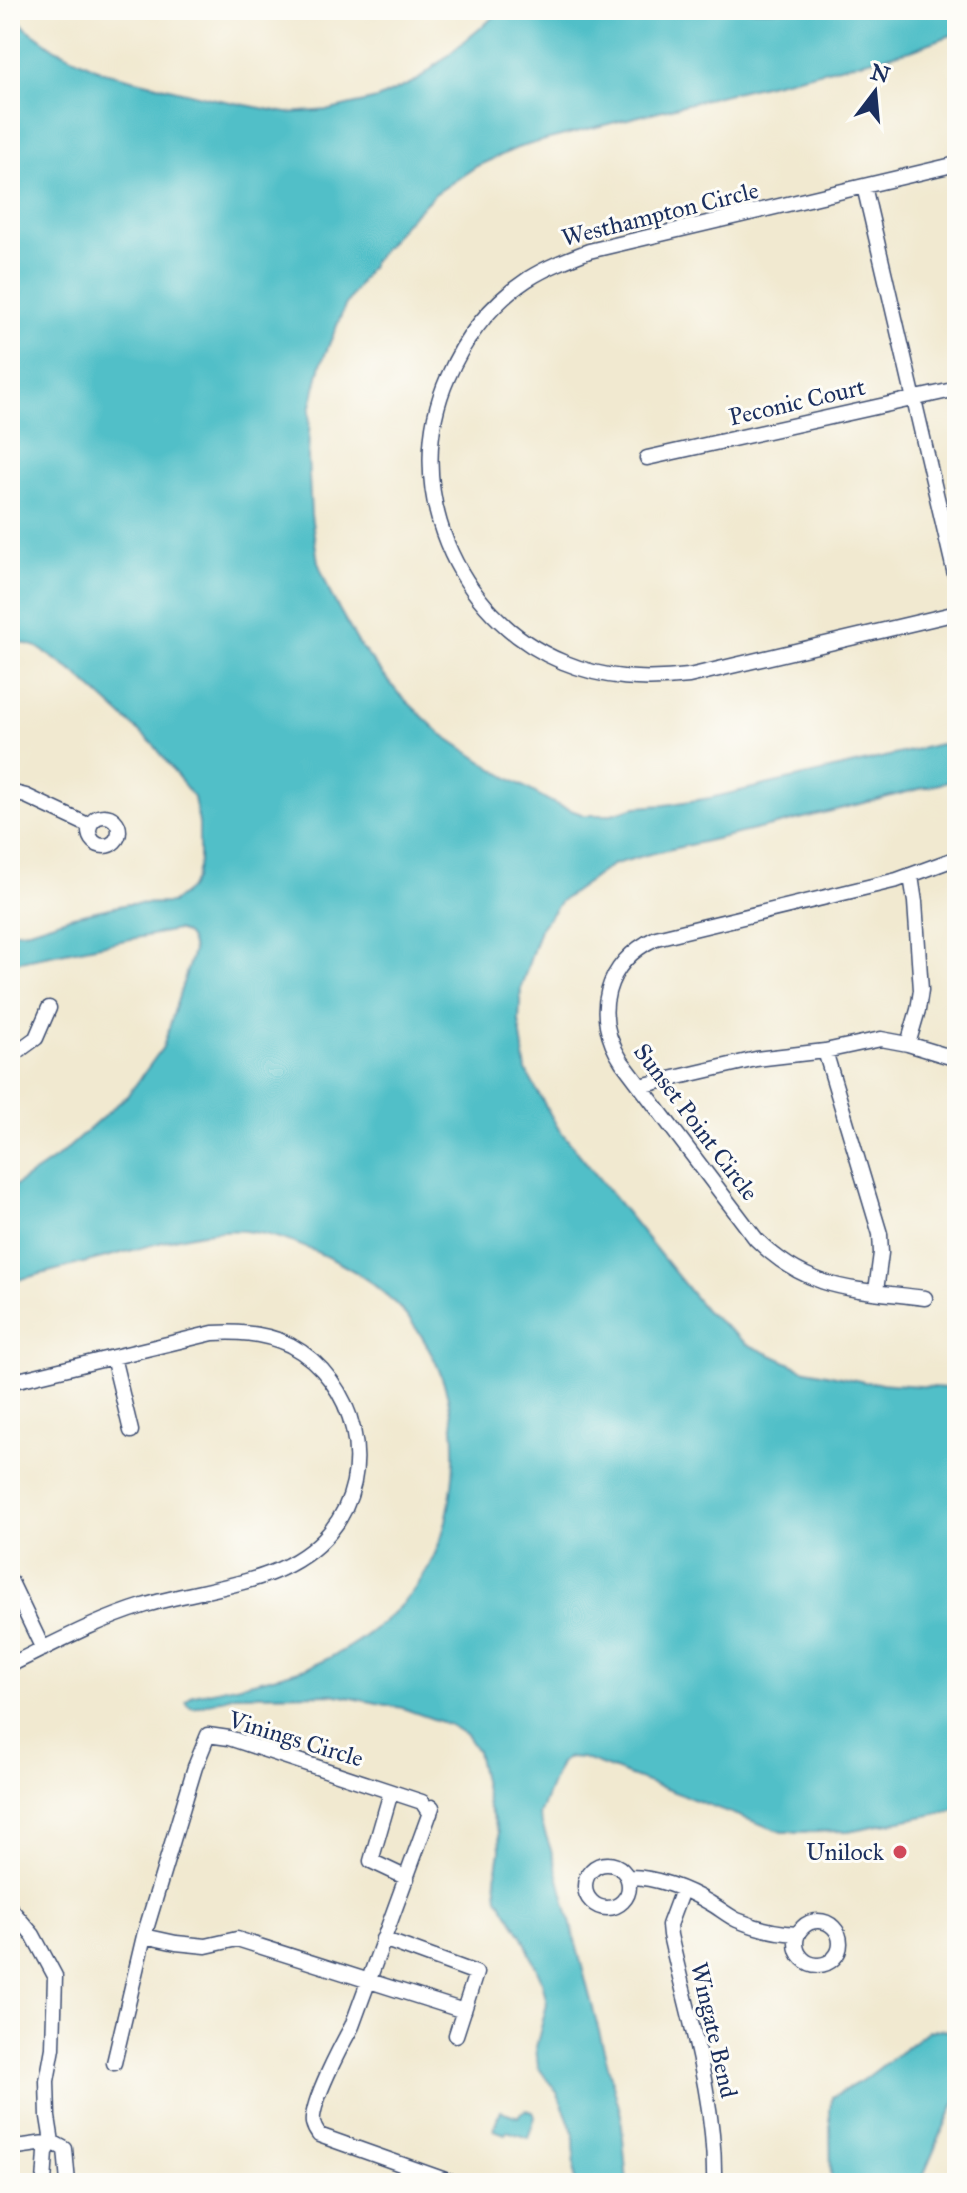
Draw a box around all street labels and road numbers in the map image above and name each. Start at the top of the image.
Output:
street label: Westhampton Circle [558,175,762,253]
street label: Peconic Court [726,372,869,432]
street label: Sunset Point Circle [627,1038,765,1206]
street label: Vinings Circle [224,1704,367,1774]
street label: Wingate Bend [684,1959,744,2101]

